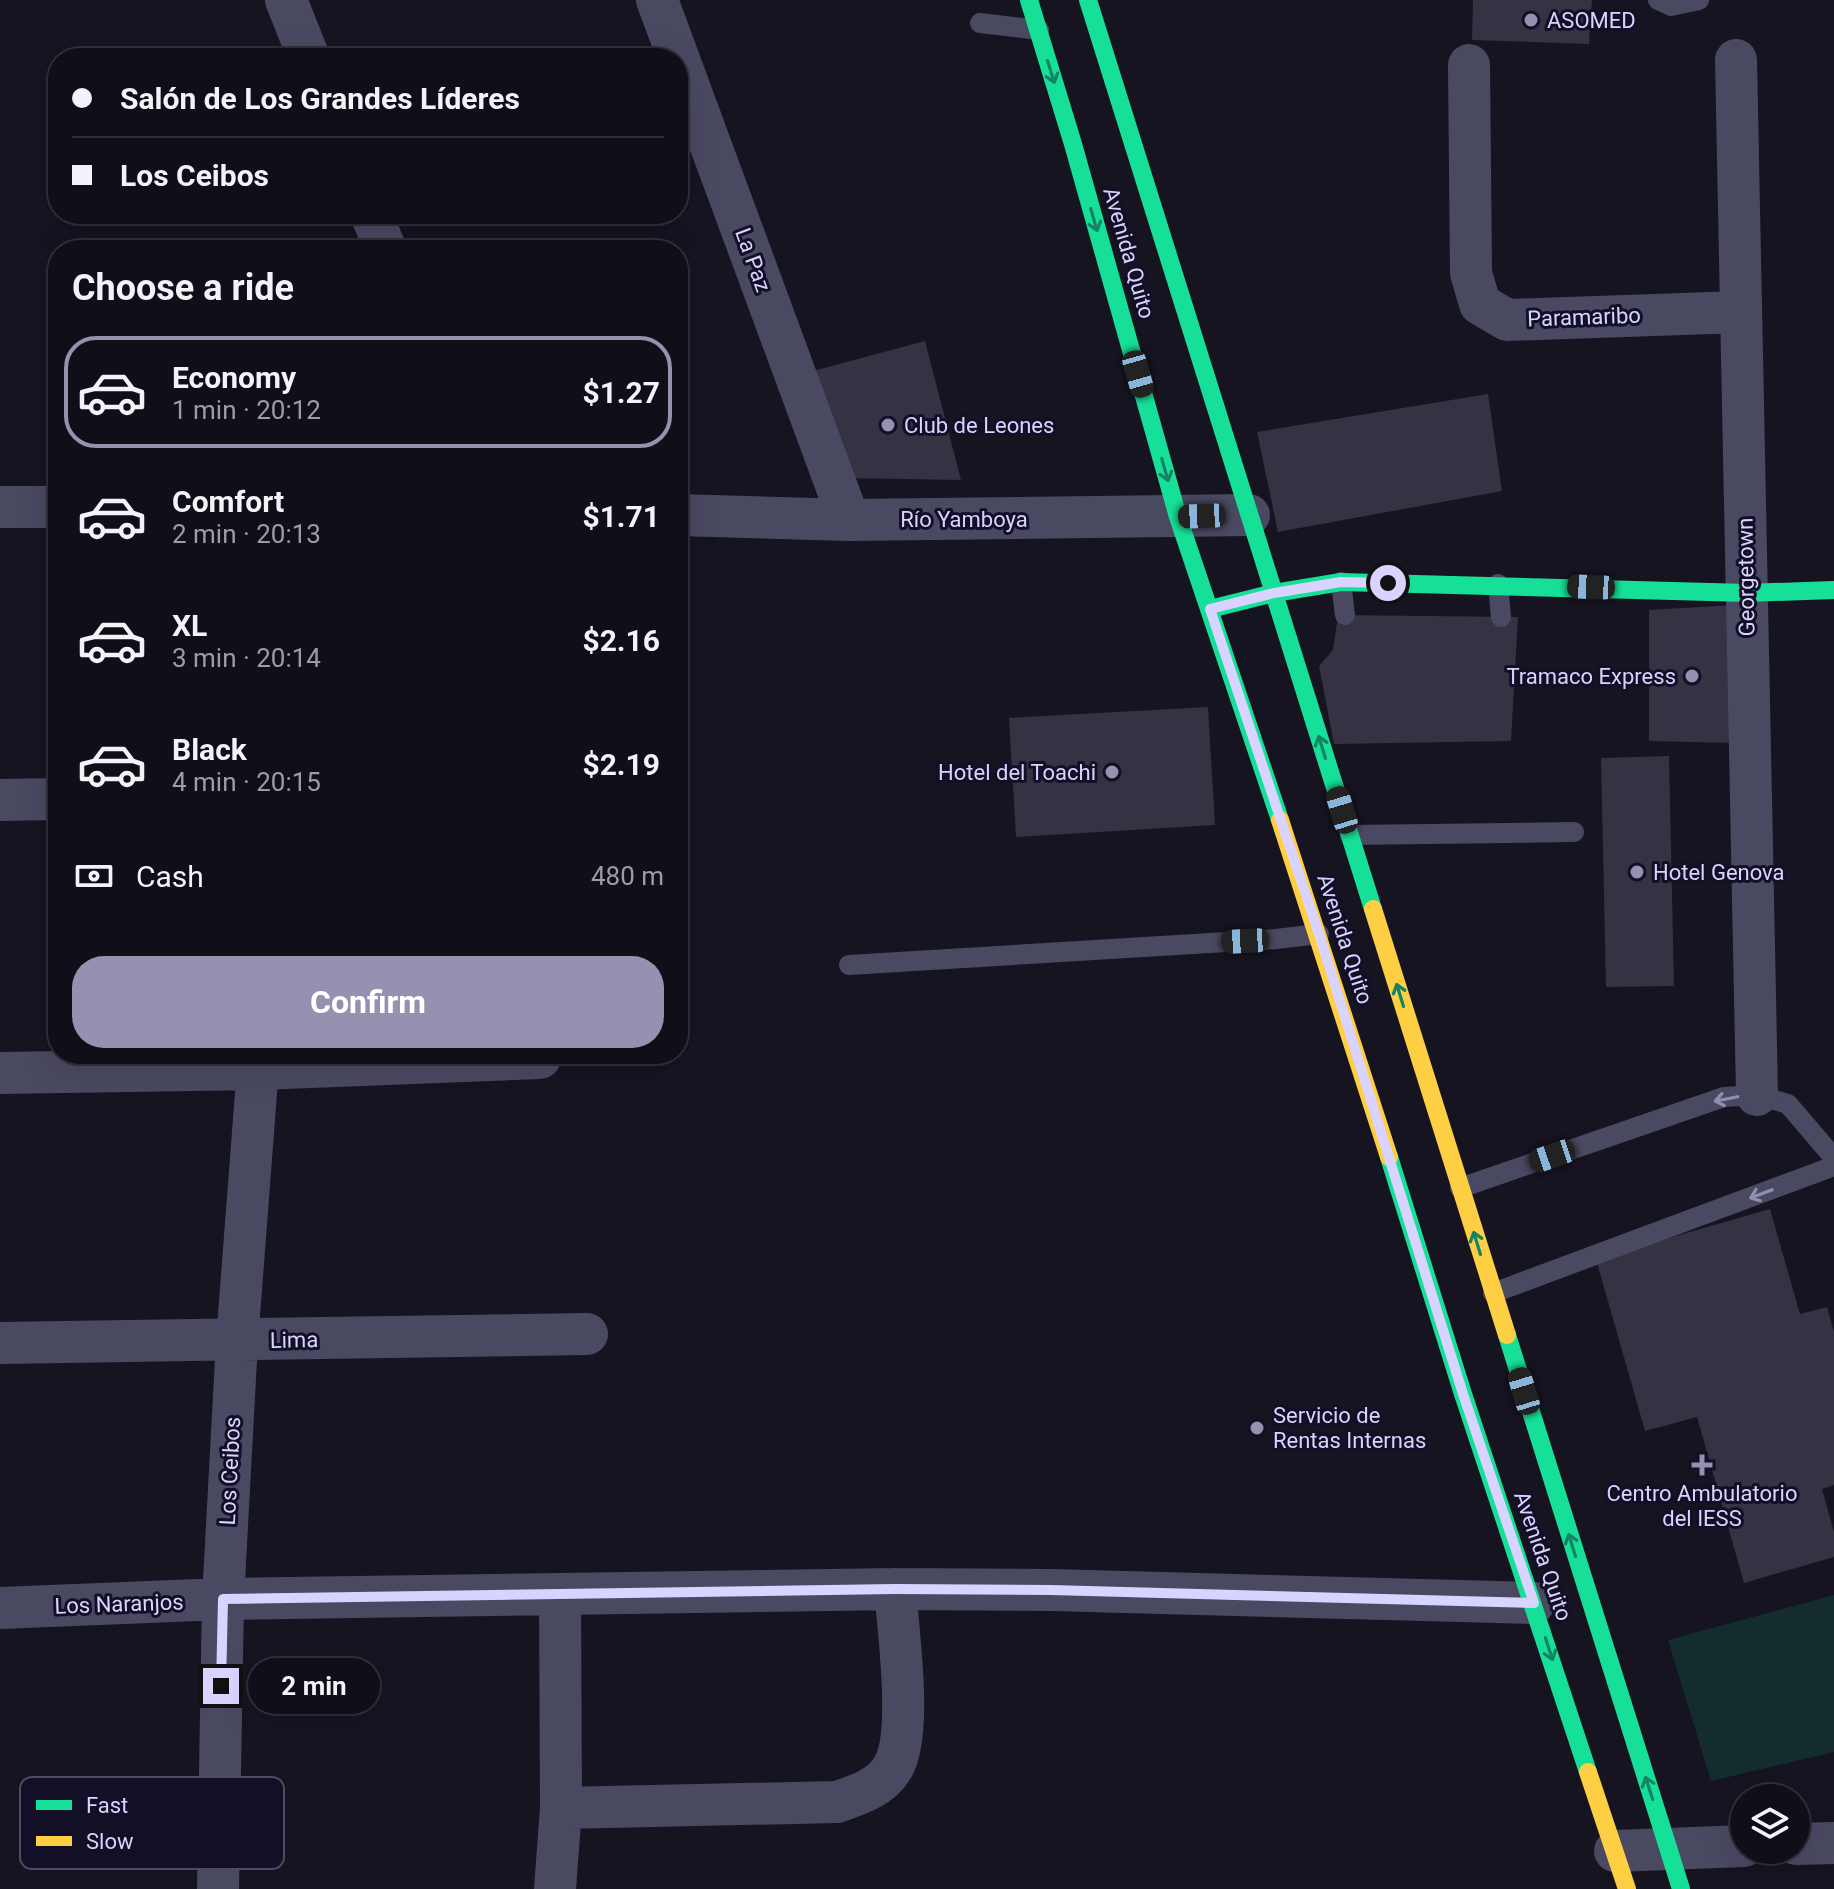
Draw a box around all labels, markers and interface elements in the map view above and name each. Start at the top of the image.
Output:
place label: ASOMED [1547,8,1636,33]
marker: ASOMED [1522,11,1540,29]
one-way arrow [1044,59,1059,85]
text: Salón de Los Grandes Líderes [120,81,520,116]
text: Los Ceibos [120,158,269,193]
street label: Avenida Quito [1098,184,1160,322]
one-way arrow [1088,206,1103,232]
street label: La Paz [730,225,776,295]
text: Choose a ride [72,267,294,309]
street label: Paramaribo [1527,303,1641,331]
car [1120,348,1156,400]
icon: car [76,356,148,428]
text: Economy [172,360,296,395]
text: $1.27 [582,375,660,410]
text: 1 min · 20:12 [172,395,321,425]
place label: Club de Leones [904,413,1054,438]
marker: Club de Leones [879,416,897,434]
one-way arrow [1158,456,1173,482]
icon: car [76,480,148,552]
text: Comfort [172,484,284,519]
text: $1.71 [582,499,660,534]
car [1178,503,1226,529]
street label: Río Yamboya [900,507,1028,532]
street label: Georgetown [1732,517,1760,637]
text: 2 min · 20:13 [172,519,321,549]
route start [1370,565,1406,601]
car [1567,574,1615,600]
icon: car [76,604,148,676]
text: XL [172,608,207,643]
text: $2.16 [582,623,660,658]
text: 3 min · 20:14 [172,643,321,673]
place label: Tramaco Express [1507,664,1676,689]
marker: Tramaco Express [1683,667,1701,685]
icon: car [76,728,148,800]
text: Black [172,732,247,767]
one-way arrow [1314,735,1328,760]
text: $2.19 [582,747,660,782]
place label: Hotel del Toachi [938,760,1096,785]
marker: Hotel del Toachi [1103,763,1121,781]
text: 4 min · 20:15 [172,767,321,797]
car [1324,784,1360,836]
icon: cash [72,854,116,898]
text: Cash [136,859,204,894]
place label: Hotel Genova [1653,860,1785,885]
text: 480 m [591,861,664,891]
marker: Hotel Genova [1628,863,1646,881]
street label: Avenida Quito [1312,871,1378,1007]
car [1220,928,1270,954]
button: Confirm [72,956,664,1048]
one-way arrow [1392,983,1406,1008]
one-way arrow [1714,1092,1740,1107]
car [1525,1137,1579,1175]
one-way arrow [1749,1188,1774,1202]
one-way arrow [1469,1231,1484,1257]
street label: Lima [270,1327,318,1353]
car [1506,1365,1542,1417]
place label: Servicio de Rentas Internas [1273,1403,1426,1453]
street label: Los Ceibos [215,1416,245,1526]
marker: Servicio de Rentas Internas [1248,1419,1266,1437]
marker: Centro Ambulatorio del IESS [1691,1454,1713,1476]
place label: Centro Ambulatorio del IESS [1607,1481,1797,1531]
street label: Avenida Quito [1509,1488,1577,1624]
one-way arrow [1564,1532,1579,1558]
street label: Los Naranjos [54,1589,184,1619]
one-way arrow [1542,1635,1557,1661]
callout: 2 min [249,1658,381,1714]
route end [203,1668,239,1704]
text: 2 min [281,1671,347,1701]
one-way arrow [1640,1775,1655,1800]
legend [20,1777,284,1869]
map controls [1730,1784,1810,1864]
button: layers [1730,1784,1810,1864]
text: Fast [86,1793,128,1818]
text: Slow [86,1829,134,1854]

